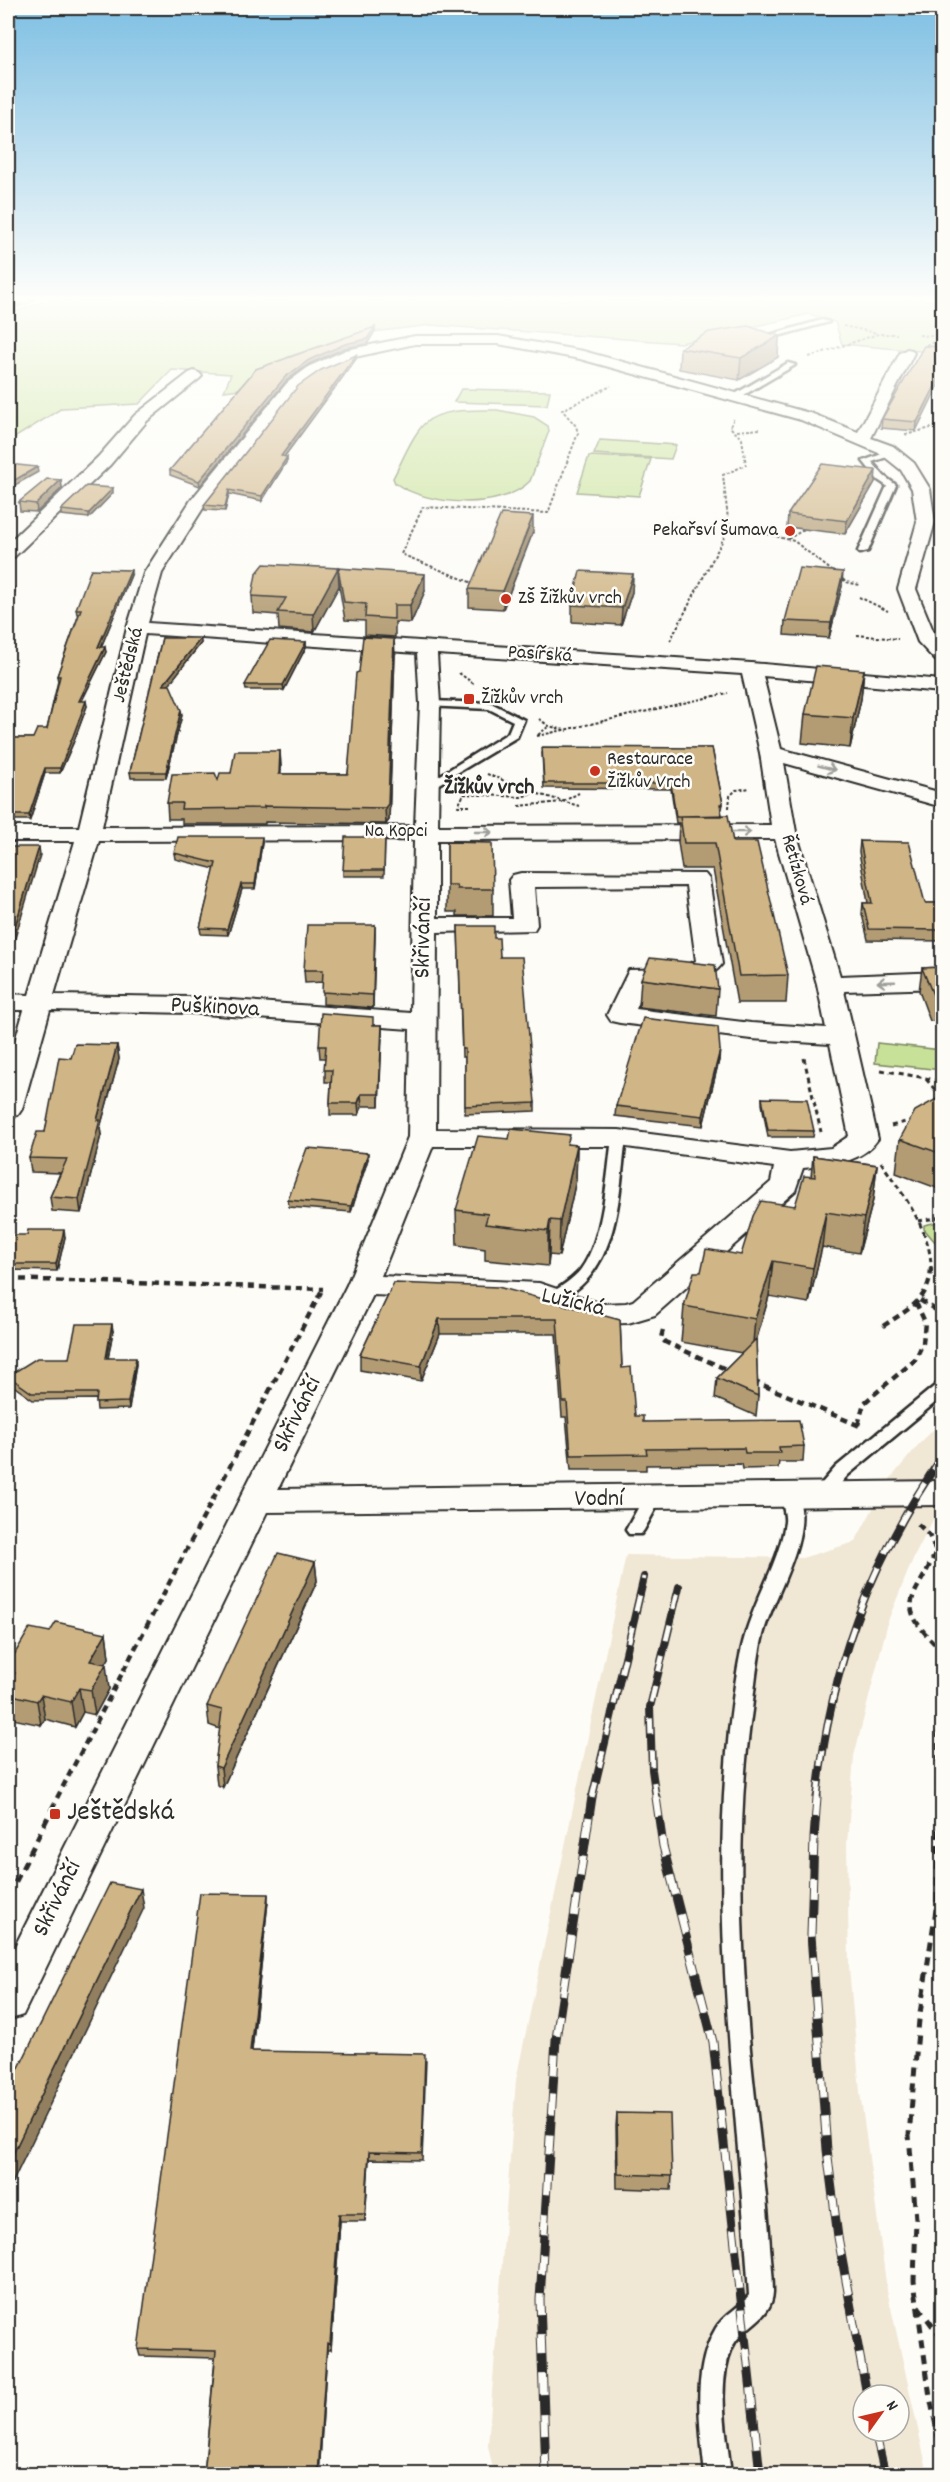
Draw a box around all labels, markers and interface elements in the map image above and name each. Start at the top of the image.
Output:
place label: Pekařsví Šumava [652,517,779,545]
marker: Pekařsví Šumava [783,524,797,538]
place label: ZŠ Žižkův vrch [518,585,622,613]
marker: ZŠ Žižkův vrch [499,592,513,606]
street label: Ještědská [106,624,152,706]
street label: Pasířská [507,639,573,671]
place label: Žižkův vrch [481,685,563,713]
marker: Žižkův vrch [462,692,476,706]
place label: Restaurace Žižkův Vrch [607,746,693,797]
one-way arrow [817,763,836,775]
marker: Restaurace Žižkův Vrch [588,764,602,778]
district label: Žižkův vrch [444,773,534,804]
street label: Na Kopci [365,818,428,846]
one-way arrow [474,826,494,838]
one-way arrow [732,826,752,838]
street label: Řetízková [773,832,819,908]
street label: Skřivánčí [406,896,442,979]
one-way arrow [877,976,897,988]
street label: Puškinova [170,989,261,1027]
street label: Lužická [538,1279,608,1327]
street label: Skřivánčí [265,1370,332,1459]
street label: Vodní [575,1483,625,1517]
place label: Ještědská [67,1794,174,1834]
marker: Ještědská [48,1807,62,1821]
street label: Skřivánčí [25,1854,92,1943]
north arrow [851,2383,911,2443]
text: N [880,2396,903,2416]

